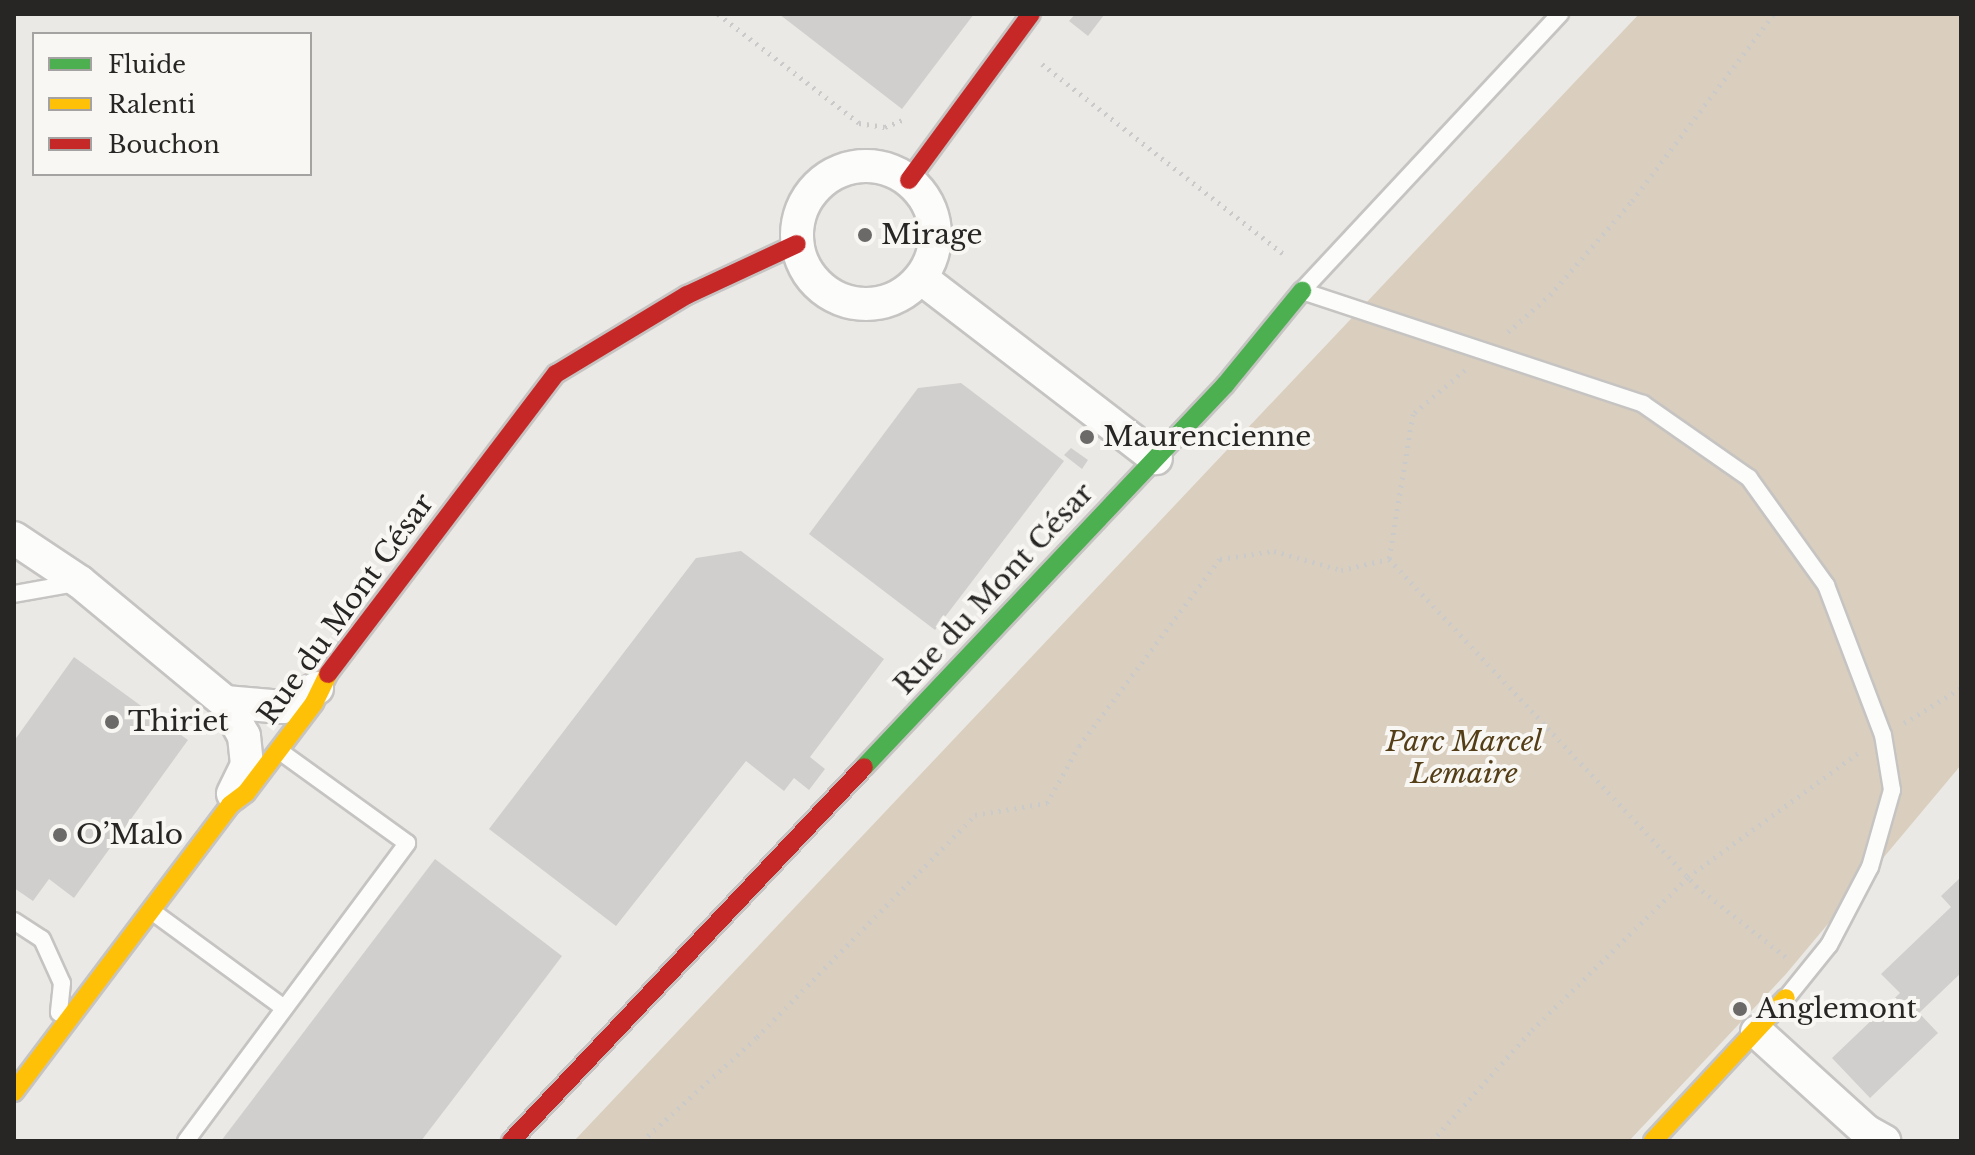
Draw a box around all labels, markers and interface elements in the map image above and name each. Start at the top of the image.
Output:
legend [32,32,312,176]
text: Fluide [108,50,186,79]
text: Ralenti [108,90,196,119]
text: Bouchon [108,130,220,159]
place label: Mirage [881,218,983,252]
marker: Mirage [856,226,874,244]
place label: Maurencienne [1103,420,1311,454]
marker: Maurencienne [1078,428,1096,446]
street label: Rue du Mont César [887,476,1101,702]
street label: Rue du Mont César [251,487,441,731]
place label: Thiriet [128,705,229,739]
marker: Thiriet [103,713,121,731]
park label: Parc Marcel Lemaire [1386,725,1542,791]
place label: O’Malo [76,818,183,852]
marker: O’Malo [51,826,69,844]
place label: Anglemont [1756,992,1917,1026]
marker: Anglemont [1731,1000,1749,1018]

